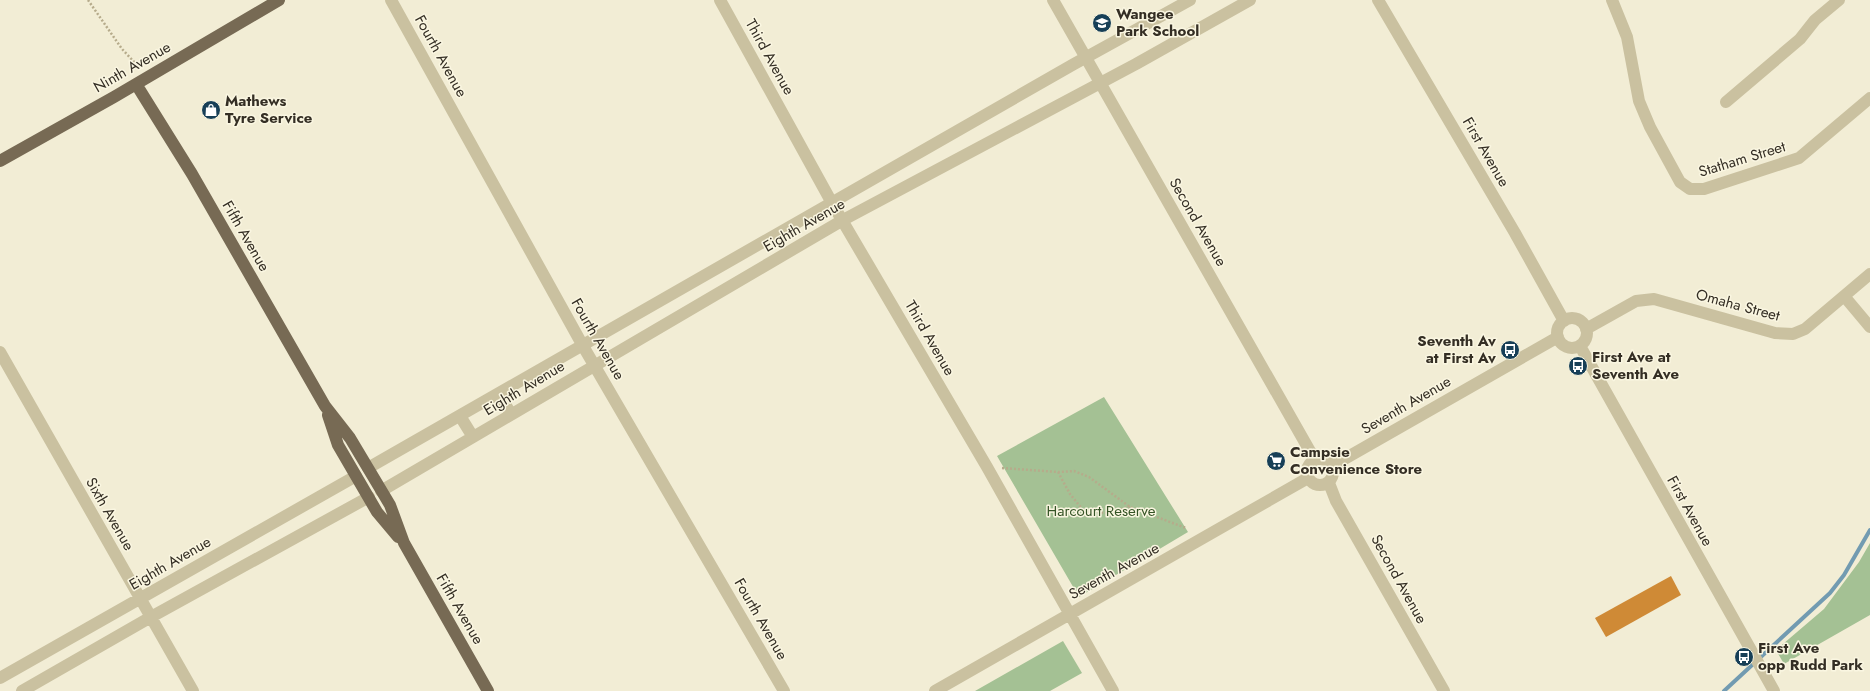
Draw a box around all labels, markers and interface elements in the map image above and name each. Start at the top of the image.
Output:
place label: Wangee Park School [1116,3,1199,42]
street label: Fourth Avenue [409,11,473,101]
school or university icon: Wangee Park School [1091,12,1113,34]
street label: Third Avenue [740,15,800,99]
street label: Ninth Avenue [89,36,175,98]
place label: Mathews Tyre Service [225,90,313,129]
shop icon: Mathews Tyre Service [200,99,222,121]
street label: First Avenue [1457,113,1515,191]
street label: Statham Street [1696,135,1788,183]
street label: Second Avenue [1164,174,1232,271]
street label: Eighth Avenue [759,193,849,257]
street label: Fifth Avenue [217,197,275,276]
street label: Omaha Street [1694,283,1783,327]
street label: Fourth Avenue [566,294,630,384]
street label: Third Avenue [900,296,961,380]
place label: Seventh Av at First Av [1417,330,1496,369]
bus stop icon: Seventh Av at First Av [1499,339,1521,361]
place label: First Ave at Seventh Ave [1592,346,1679,385]
street label: Eighth Avenue [479,355,569,421]
bus stop icon: First Ave at Seventh Ave [1567,355,1589,377]
street label: Seventh Avenue [1357,370,1455,440]
place label: Campsie Convenience Store [1290,441,1423,480]
supermarket icon: Campsie Convenience Store [1265,450,1287,472]
street label: First Avenue [1662,472,1719,550]
street label: Sixth Avenue [80,473,140,555]
park label: Harcourt Reserve [1047,500,1156,522]
street label: Second Avenue [1365,530,1433,628]
street label: Eighth Avenue [125,531,215,595]
street label: Seventh Avenue [1065,537,1163,605]
street label: Fifth Avenue [431,570,489,649]
street label: Fourth Avenue [729,574,793,664]
place label: First Ave opp Rudd Park [1758,637,1863,676]
bus stop icon: First Ave opp Rudd Park [1733,646,1755,668]

